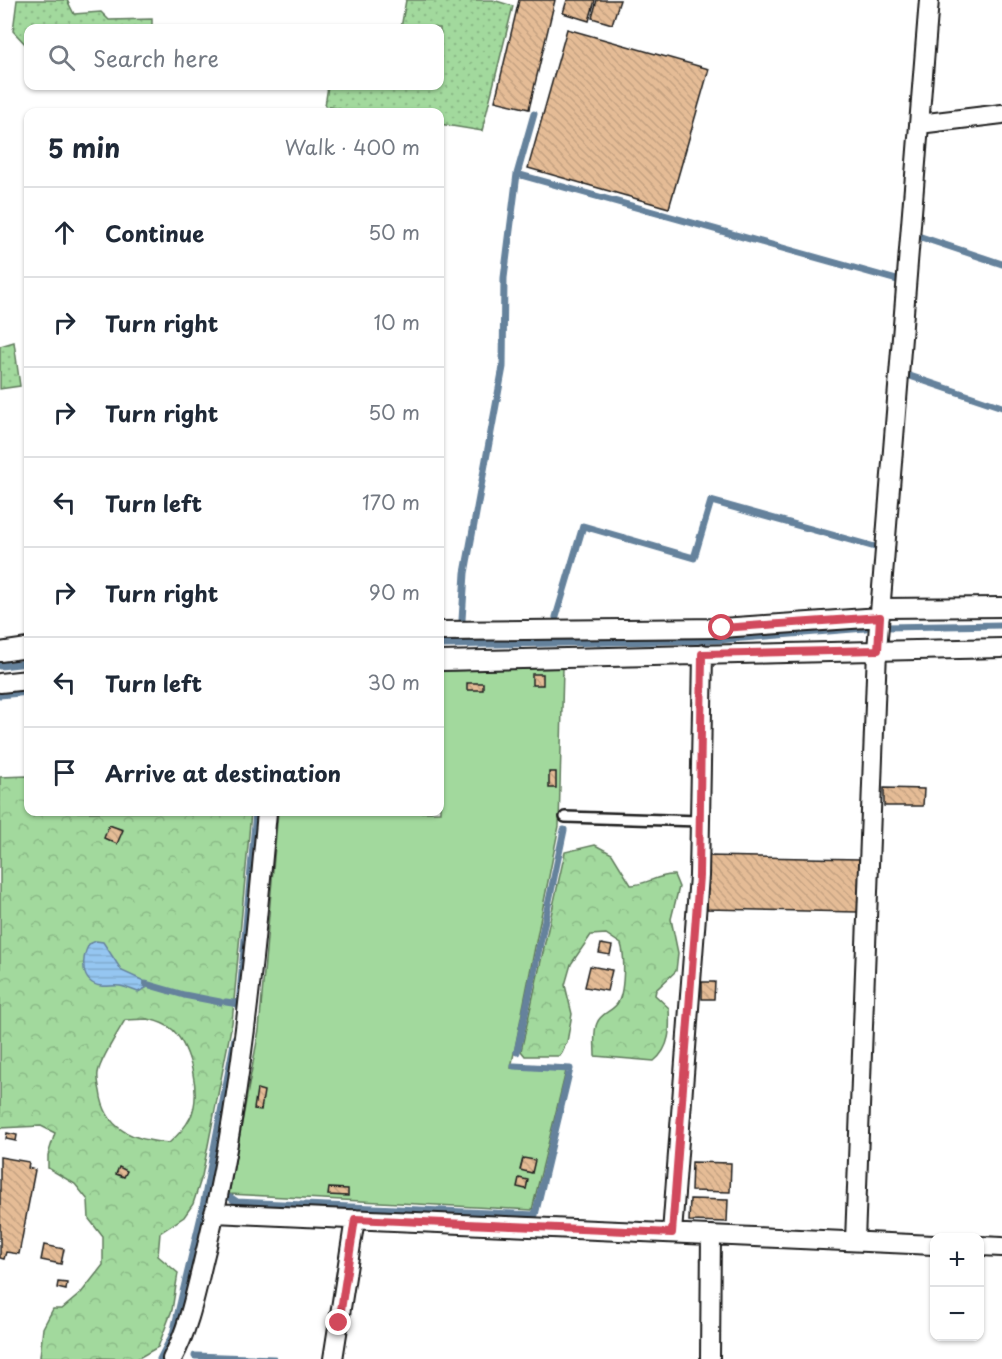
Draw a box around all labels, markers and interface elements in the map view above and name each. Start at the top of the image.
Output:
search box [24,24,444,90]
icon: search [45,41,78,74]
text: Search here [93,41,219,74]
text: 5 min [48,128,120,167]
text: Walk · 400 m [285,132,420,162]
icon: ahead [48,216,81,249]
text: Continue [105,216,204,249]
text: 50 m [368,217,420,247]
icon: right [48,306,81,339]
text: Turn right [105,306,218,339]
text: 10 m [373,307,420,337]
icon: right [48,396,81,429]
text: Turn right [105,396,218,429]
text: 50 m [368,397,420,427]
icon: left [48,486,81,519]
text: Turn left [105,486,202,519]
text: 170 m [362,487,420,517]
icon: right [48,576,81,609]
text: Turn right [105,576,218,609]
text: 90 m [369,577,420,607]
route start [708,614,734,640]
icon: left [48,666,81,699]
text: Turn left [105,666,202,699]
text: 30 m [367,667,420,697]
icon: arrive [48,756,81,789]
text: Arrive at destination [105,756,341,789]
map controls [930,1233,984,1341]
button: + [930,1233,984,1287]
button: − [930,1287,984,1341]
route end [325,1309,351,1335]

